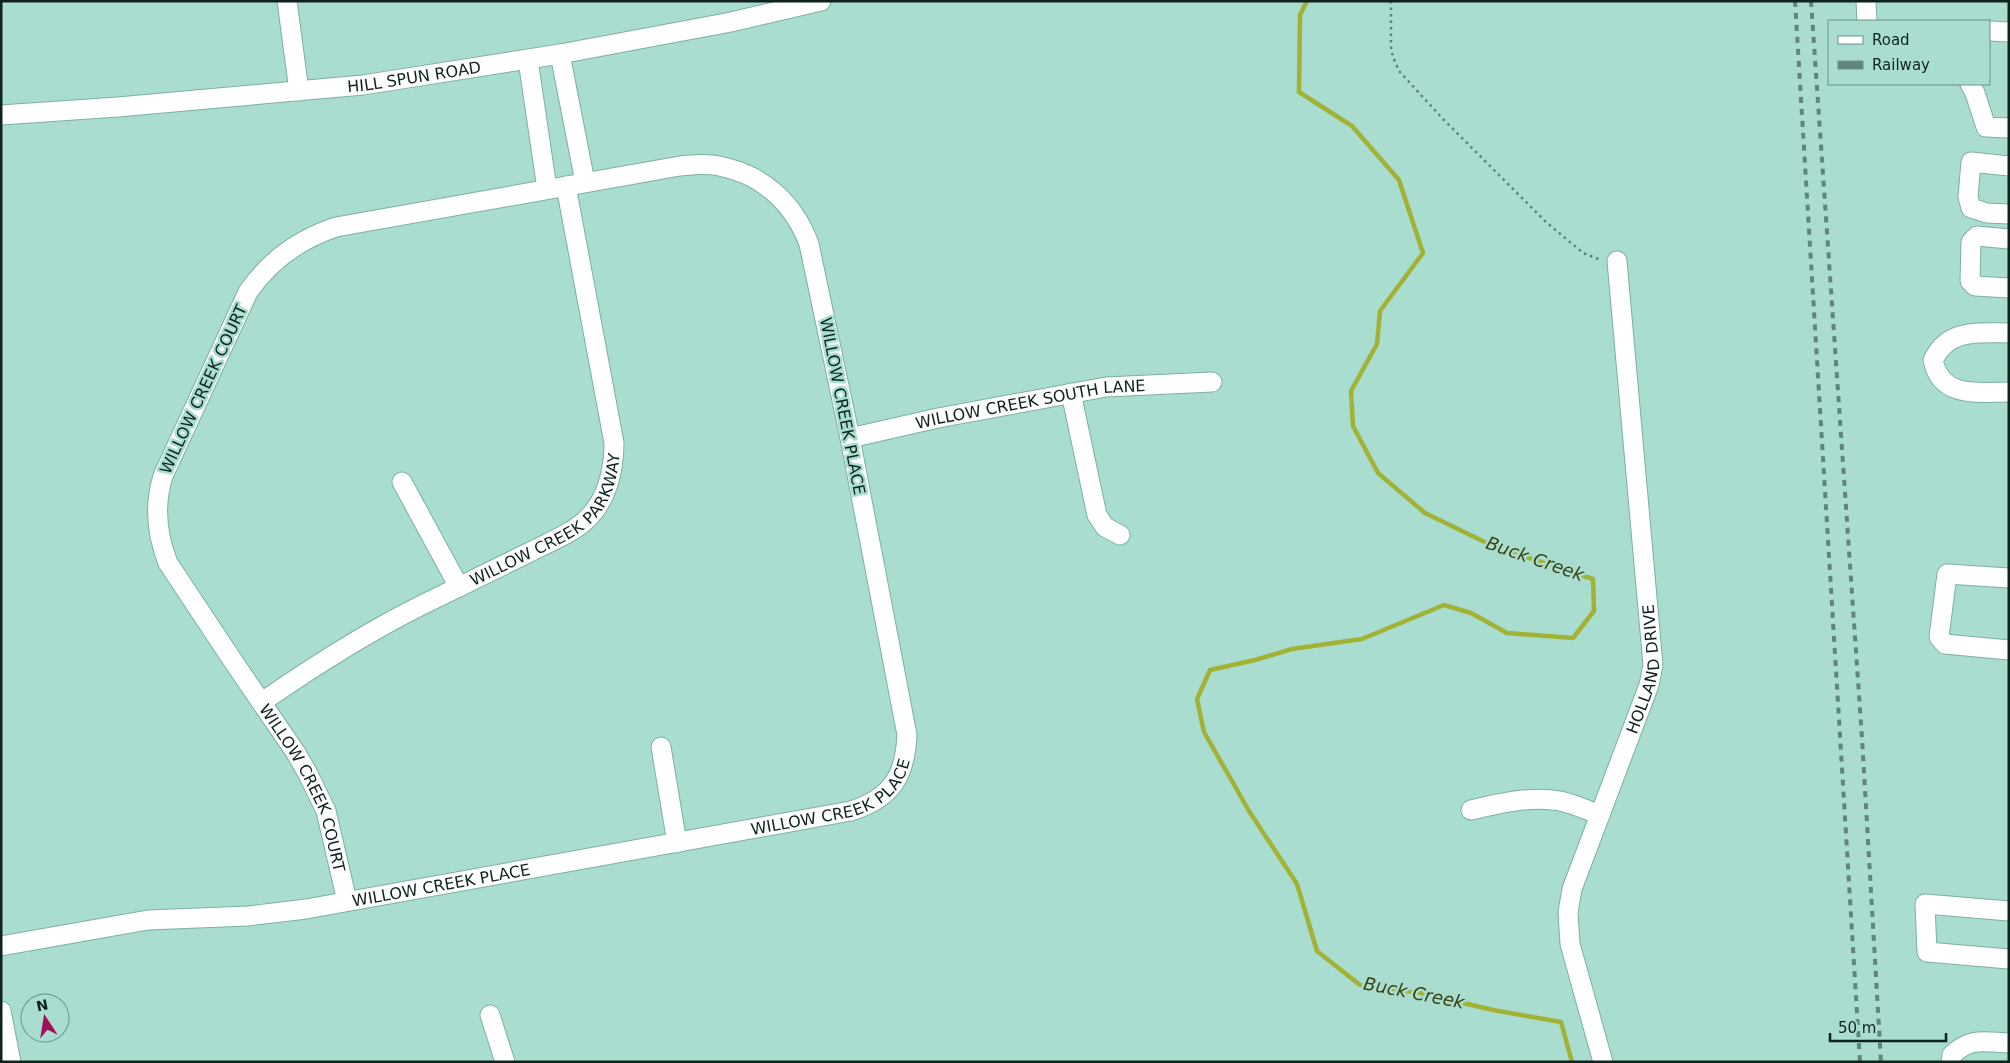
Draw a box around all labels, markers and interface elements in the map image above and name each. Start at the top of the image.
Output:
legend [1828,20,1990,85]
text: Road [1872,31,1910,49]
text: Railway [1872,56,1930,74]
street label: HILL SPUN ROAD [346,58,482,96]
street label: WILLOW CREEK COURT [156,301,251,477]
street label: WILLOW CREEK PLACE [816,316,869,496]
street label: WILLOW CREEK SOUTH LANE [914,376,1146,433]
street label: WILLOW CREEK PARKWAY [467,452,624,590]
water label: Buck Creek [1483,532,1588,586]
street label: HOLLAND DRIVE [1623,604,1663,736]
street label: WILLOW CREEK COURT [255,701,349,874]
street label: WILLOW CREEK PLACE [749,756,914,839]
street label: WILLOW CREEK PLACE [351,860,532,911]
water label: Buck Creek [1362,972,1468,1013]
north arrow [20,993,70,1043]
text: N [35,996,50,1014]
scale bar [1830,1010,1946,1042]
text: 50 m [1838,1019,1876,1037]

